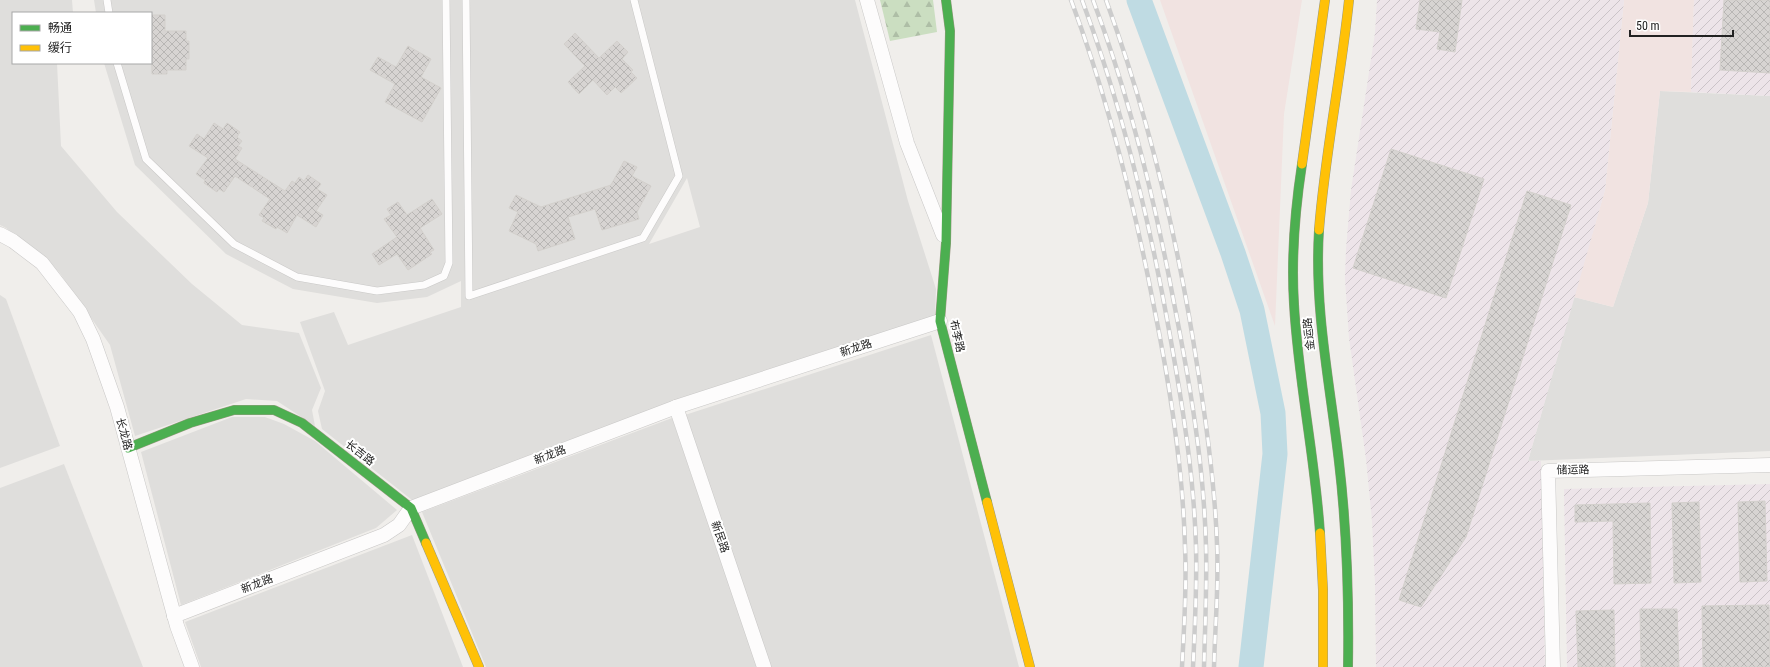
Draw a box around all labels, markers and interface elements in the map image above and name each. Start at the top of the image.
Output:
legend [12,12,152,64]
scale bar [1630,12,1733,38]
text: 50 m [1636,19,1660,33]
text: 畅通 [48,21,72,35]
text: 缓行 [48,41,72,55]
street label: 金运路 [1301,317,1317,351]
street label: 布李路 [947,318,967,354]
street label: 新龙路 [838,337,874,359]
street label: 长龙路 [113,416,135,452]
street label: 长吉路 [343,438,377,468]
street label: 新龙路 [532,443,568,467]
street label: 储运路 [1556,463,1590,477]
street label: 新民路 [708,519,732,555]
street label: 新龙路 [239,572,275,596]

